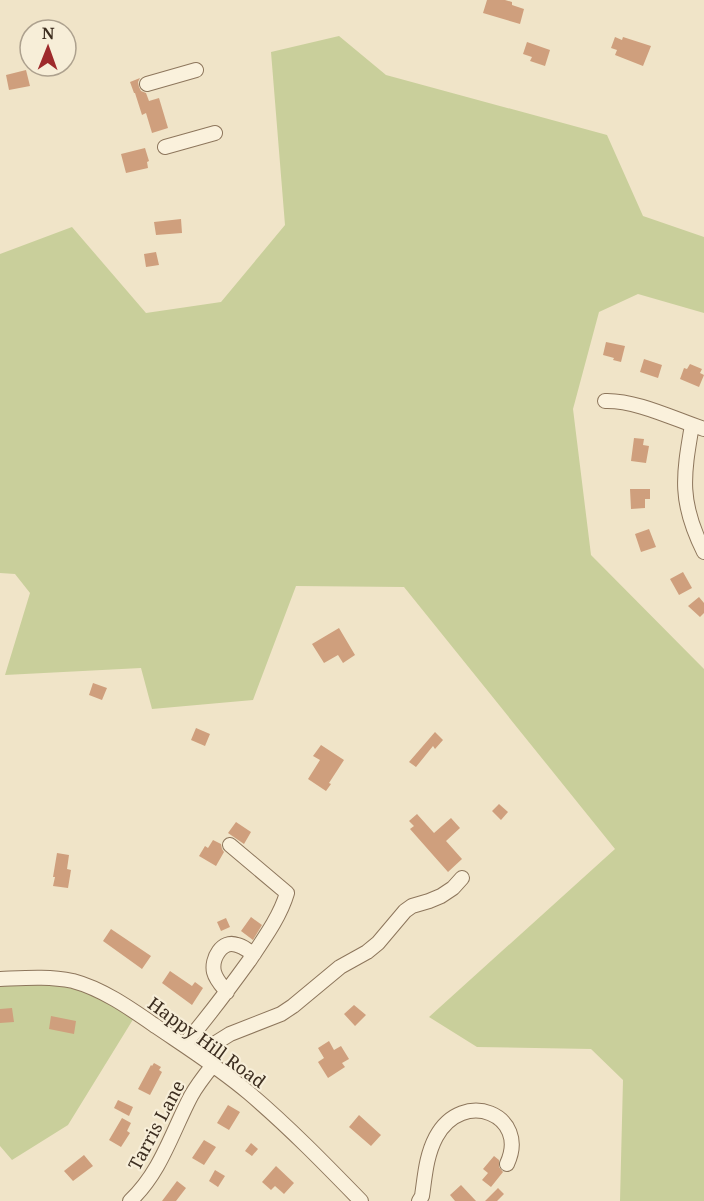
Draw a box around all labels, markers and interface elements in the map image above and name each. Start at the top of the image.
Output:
north arrow [18,18,78,78]
text: N [42,22,55,44]
street label: Happy Hill Road [143,991,271,1093]
street label: Tarris Lane [122,1076,190,1174]

